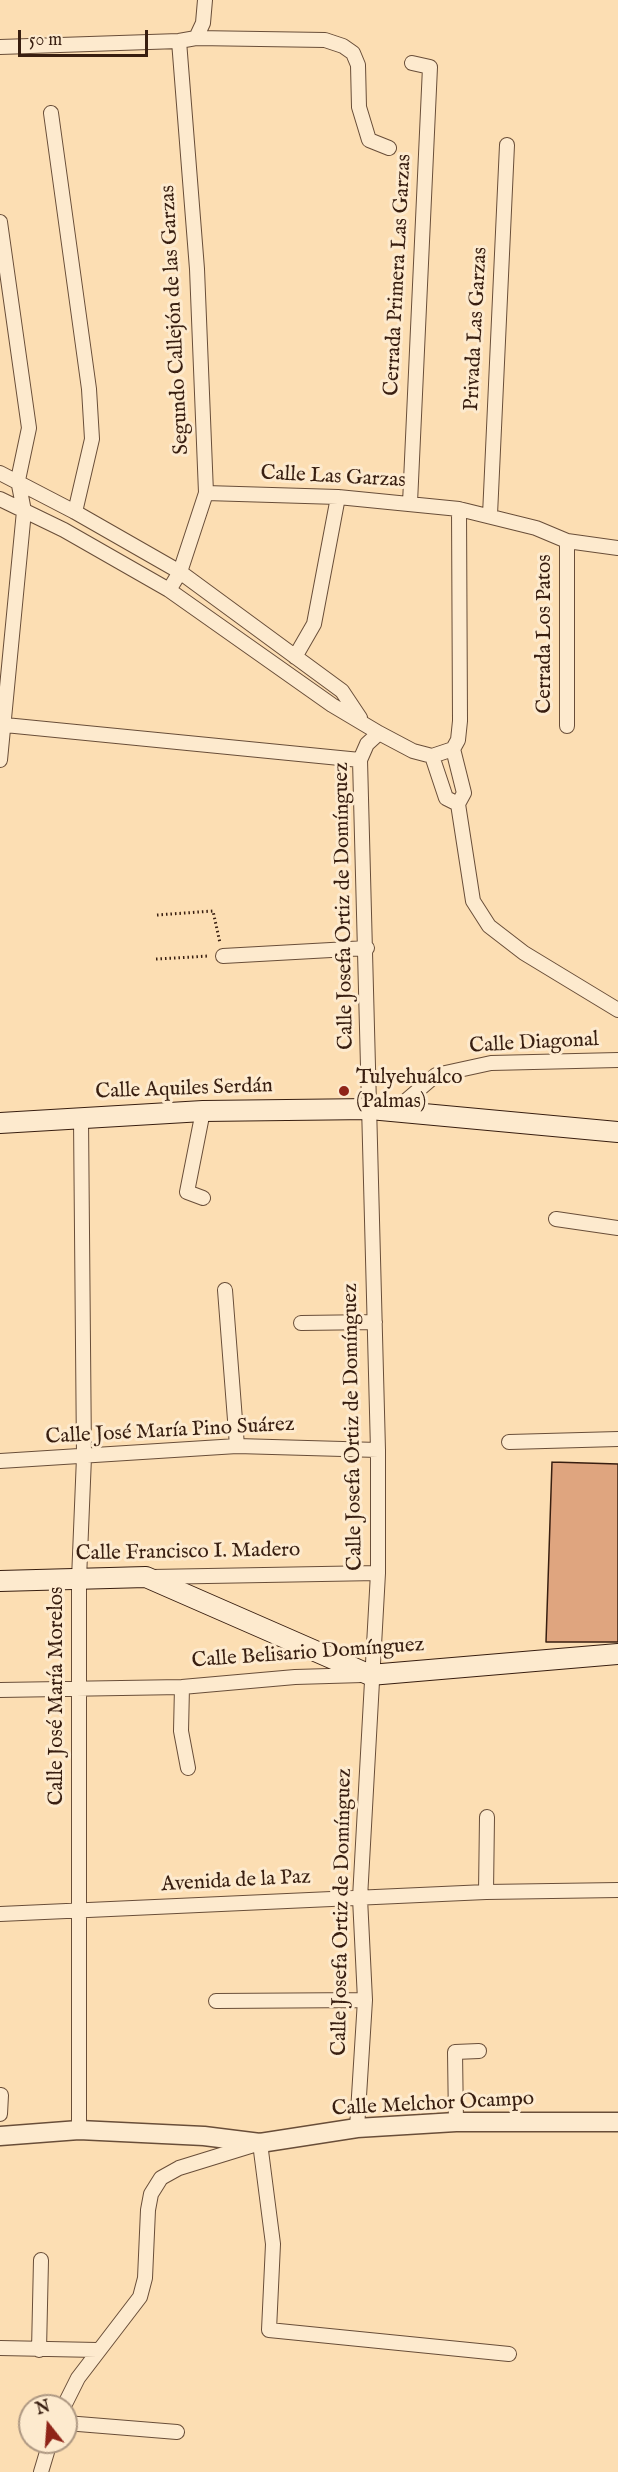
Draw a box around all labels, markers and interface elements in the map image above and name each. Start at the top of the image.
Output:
scale bar [21,18,152,56]
text: 50 m [29,29,62,52]
street label: Cerrada Primera Las Garzas [380,153,418,397]
street label: Segundo Callejón de las Garzas [156,185,196,455]
street label: Privada Las Garzas [460,246,494,412]
street label: Calle Las Garzas [260,462,406,494]
street label: Cerrada Los Patos [533,554,559,714]
street label: Calle Josefa Ortiz de Domínguez [330,762,360,1050]
street label: Calle Diagonal [469,1028,599,1060]
place label: Tulyehualco (Palmas) [356,1066,463,1116]
street label: Calle Aquiles Serdán [95,1074,273,1106]
marker: Tulyehualco (Palmas) [337,1084,351,1098]
street label: Calle Josefa Ortiz de Domínguez [339,1283,369,1571]
street label: Calle José María Pino Suárez [45,1413,295,1451]
street label: Calle Francisco I. Madero [76,1538,300,1568]
street label: Calle José María Morelos [45,1587,71,1805]
street label: Calle Belisario Domínguez [191,1633,425,1675]
street label: Calle Josefa Ortiz de Domínguez [328,1768,358,2056]
street label: Avenida de la Paz [161,1865,311,1899]
street label: Calle Melchor Ocampo [331,2087,535,2123]
north arrow [18,2394,78,2454]
text: N [34,2397,53,2420]

